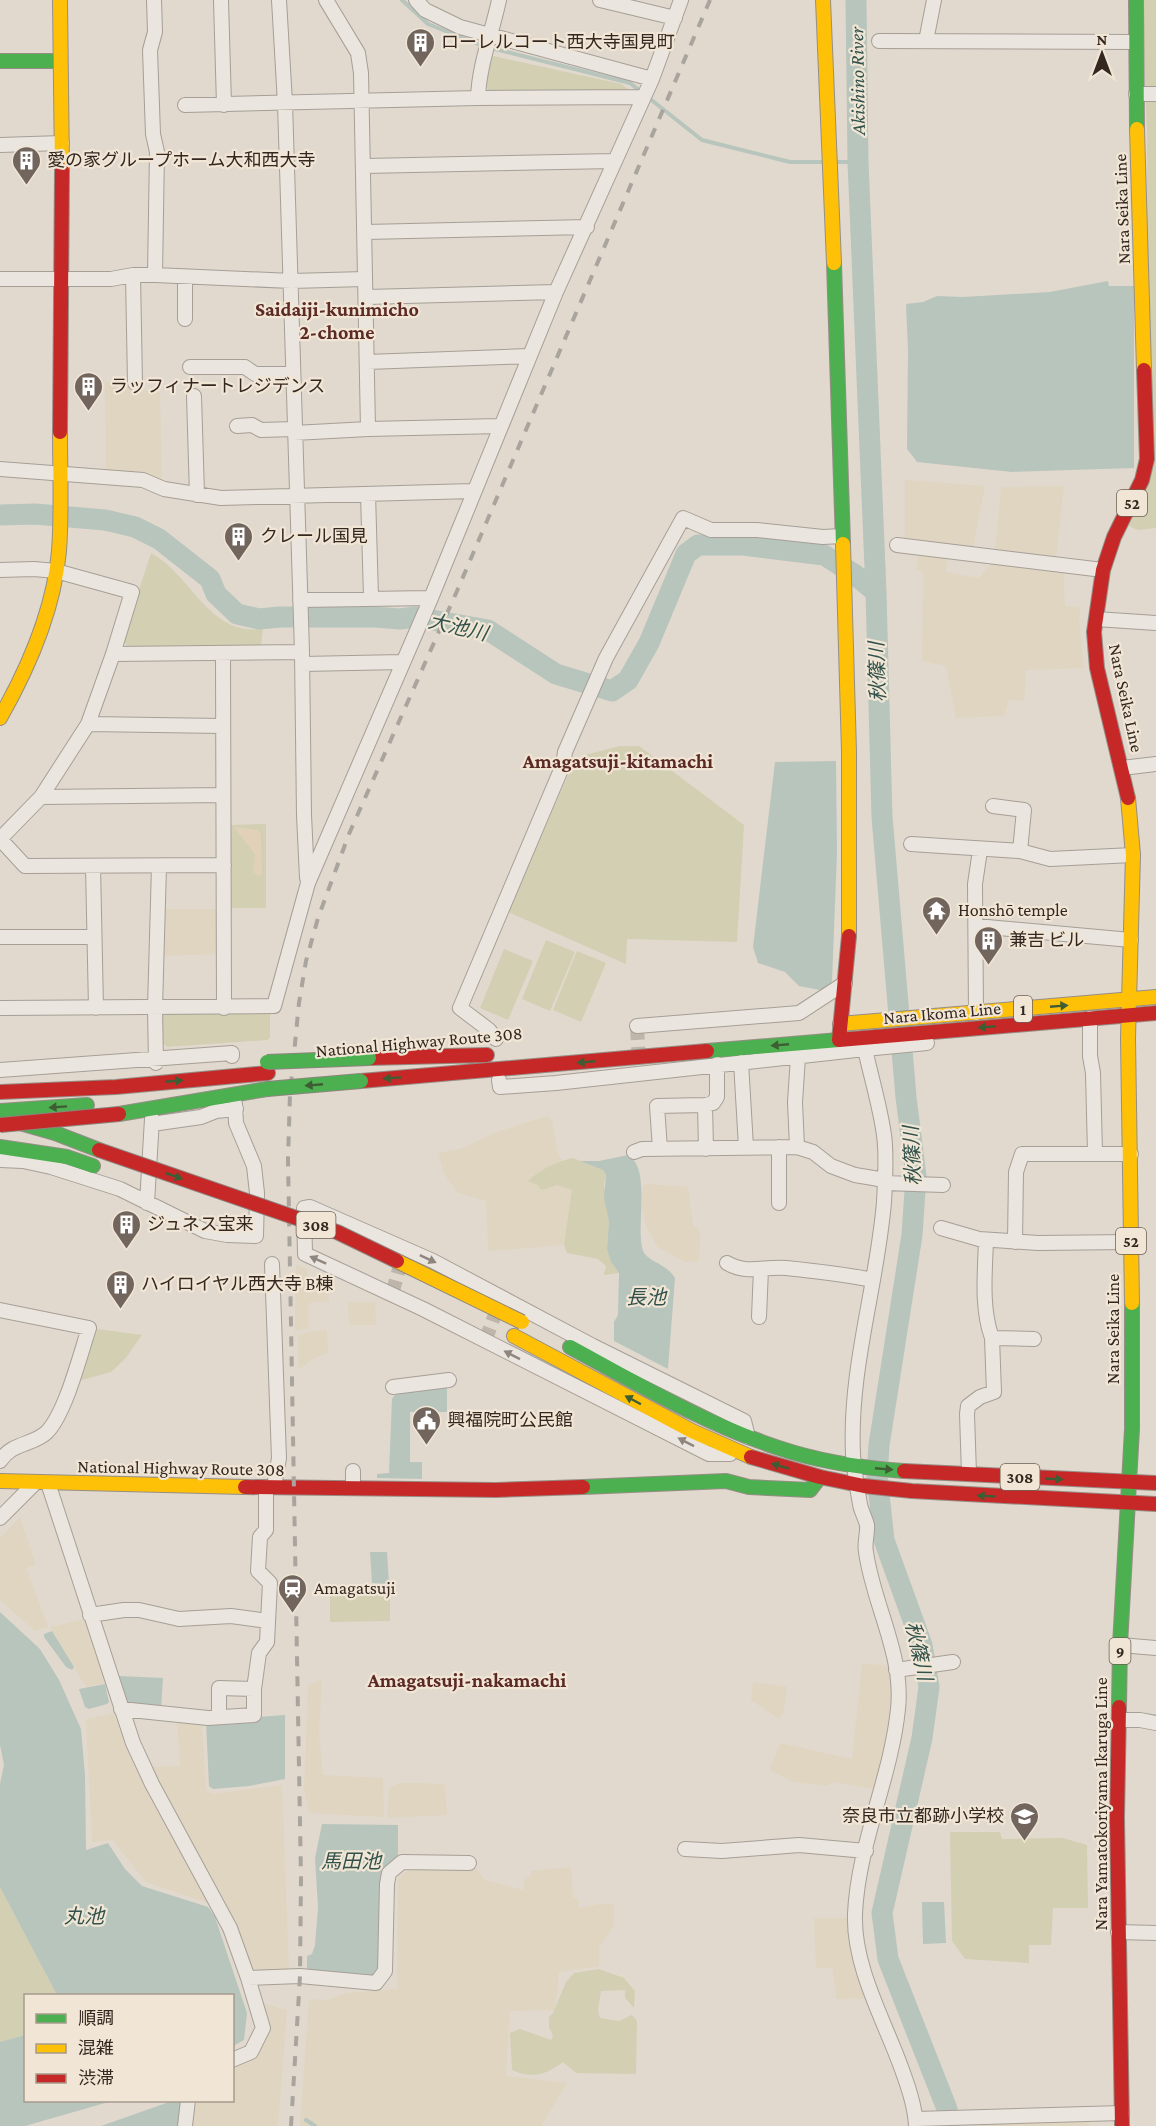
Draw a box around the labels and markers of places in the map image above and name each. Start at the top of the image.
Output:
building icon: ローレルコート西大寺国見町 [404,26,436,68]
place label: ローレルコート西大寺国見町 [441,32,675,52]
building icon: 愛の家グループホーム大和西大寺 [10,144,42,186]
place label: 愛の家グループホーム大和西大寺 [47,150,315,170]
building icon: ラッフィナートレジデンス [73,370,105,412]
place label: ラッフィナートレジデンス [110,376,325,396]
building icon: クレール国見 [223,520,255,562]
place label: クレール国見 [260,526,368,546]
temple icon: Honshō temple [921,894,953,936]
place label: Honshō temple [958,900,1068,920]
building icon: 兼吉 ビル [972,924,1004,966]
place label: 兼吉 ビル [1009,930,1084,950]
building icon: ジュネス宝来 [110,1208,142,1250]
place label: ジュネス宝来 [147,1214,254,1234]
building icon: ハイロイヤル西大寺 B棟 [104,1268,136,1310]
place label: ハイロイヤル西大寺 B棟 [141,1274,333,1294]
public building icon: 興福院町公民館 [410,1404,442,1446]
place label: 興福院町公民館 [447,1410,573,1430]
station icon: Amagatsuji [277,1572,309,1614]
place label: Amagatsuji [314,1578,396,1599]
school or university icon: 奈良市立都跡小学校 [1009,1800,1041,1842]
place label: 奈良市立都跡小学校 [842,1806,1004,1826]

